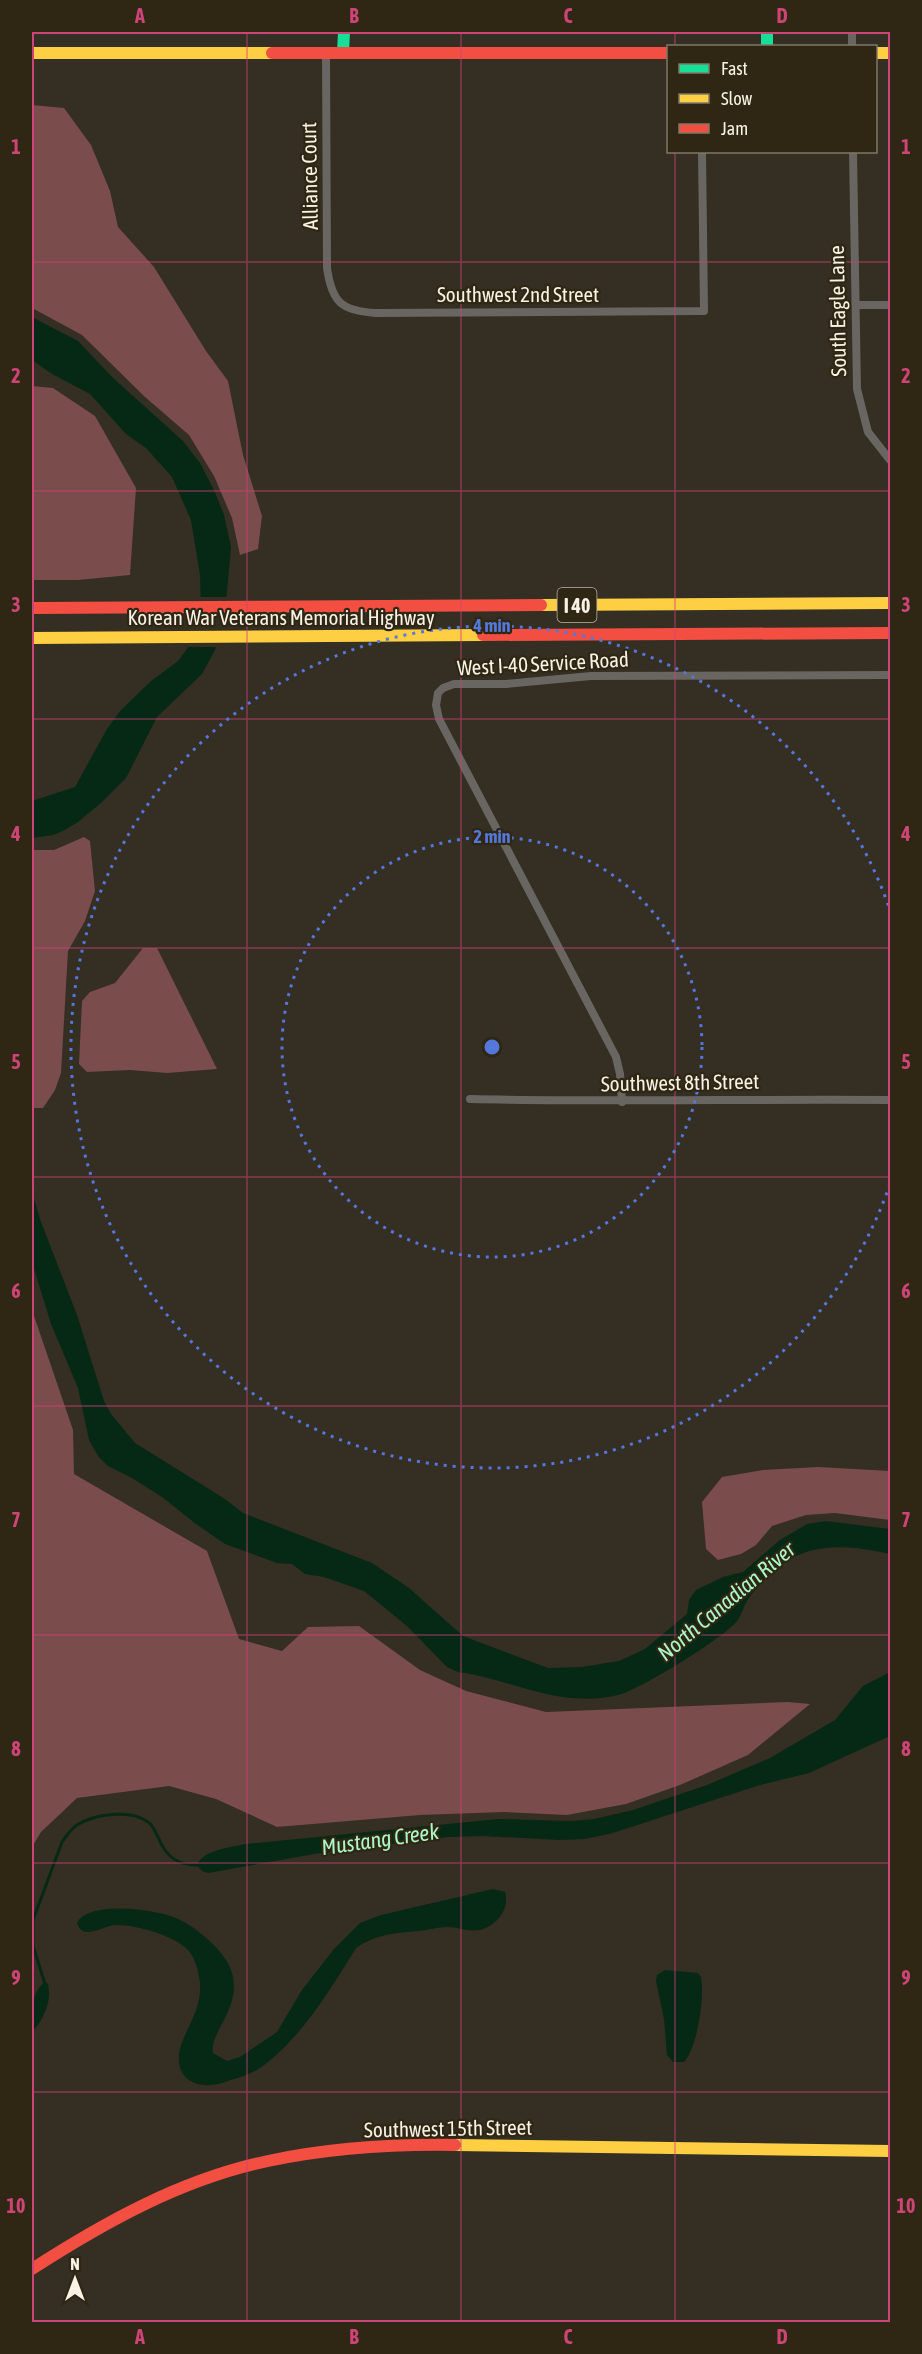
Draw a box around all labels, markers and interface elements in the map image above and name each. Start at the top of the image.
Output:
text: A [134,4,145,27]
text: B [349,4,359,27]
text: C [564,4,573,27]
text: D [776,4,788,27]
legend [667,45,877,153]
text: Fast [721,58,748,79]
text: Slow [721,88,752,109]
text: Jam [721,118,748,139]
street label: Alliance Court [296,122,322,230]
text: 1 [11,135,21,158]
text: 1 [901,135,911,158]
street label: South Eagle Lane [824,245,850,377]
street label: Southwest 2nd Street [437,282,599,306]
text: 2 [11,364,21,387]
text: 2 [901,364,911,387]
road number: I 40 [558,588,596,622]
text: 3 [11,593,21,616]
text: 3 [901,593,911,616]
street label: Korean War Veterans Memorial Highway [127,605,435,629]
text: 4 min [473,615,511,636]
street label: West I-40 Service Road [456,647,630,679]
text: 4 [10,822,21,845]
text: 4 [900,822,911,845]
text: 2 min [474,826,511,847]
centre of rings [482,1037,502,1057]
text: 5 [11,1050,21,1073]
text: 5 [901,1050,911,1073]
street label: Southwest 8th Street [601,1069,759,1095]
text: 6 [11,1279,21,1302]
text: 6 [901,1279,911,1302]
text: 7 [11,1508,21,1531]
text: 7 [901,1508,911,1531]
water label: North Canadian River [652,1535,801,1666]
text: 8 [11,1737,21,1760]
text: 8 [901,1737,911,1760]
water label: Mustang Creek [320,1818,441,1860]
text: 9 [11,1966,21,1989]
text: 9 [901,1966,911,1989]
street label: Southwest 15th Street [364,2115,532,2141]
text: 10 [7,2194,25,2217]
text: 10 [897,2194,915,2217]
north arrow [45,2249,105,2309]
text: N [70,2255,80,2273]
text: A [134,2325,145,2348]
text: B [349,2325,359,2348]
text: C [564,2325,573,2348]
text: D [776,2325,788,2348]

